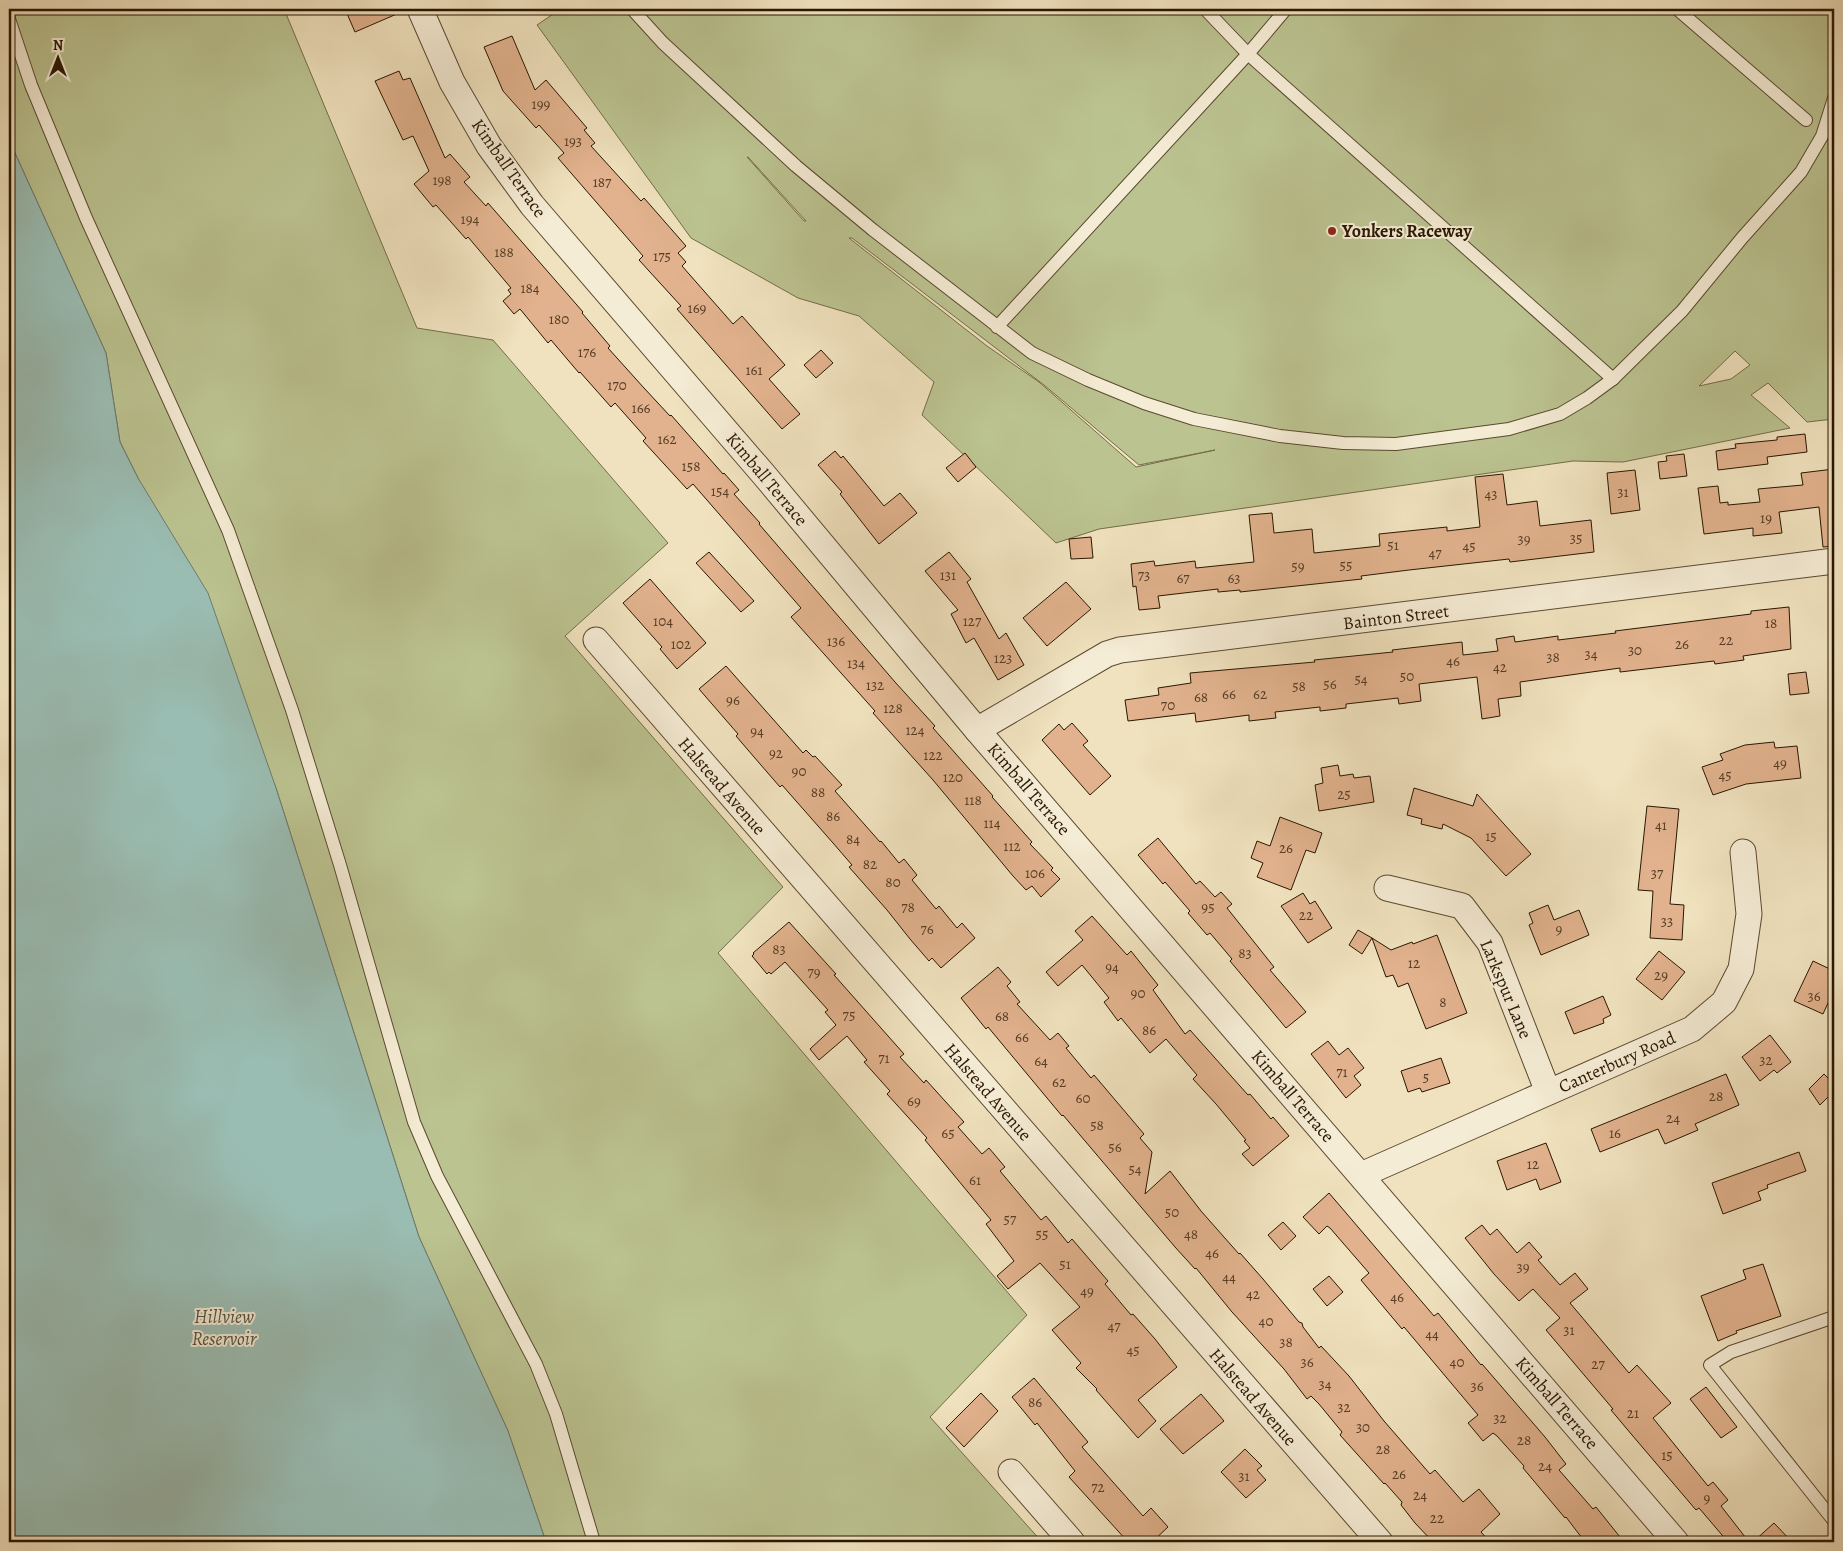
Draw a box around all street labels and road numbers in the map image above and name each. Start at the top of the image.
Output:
street label: Kimball Terrace [466,114,552,222]
street label: Kimball Terrace [721,427,813,531]
street label: Bainton Street [1342,599,1450,635]
street label: Halstead Avenue [673,732,771,840]
street label: Kimball Terrace [982,738,1076,840]
street label: Larkspur Lane [1474,936,1538,1042]
street label: Canterbury Road [1555,1025,1680,1098]
street label: Halstead Avenue [939,1038,1037,1146]
street label: Kimball Terrace [1246,1045,1340,1147]
street label: Halstead Avenue [1204,1343,1302,1451]
street label: Kimball Terrace [1510,1352,1604,1454]

